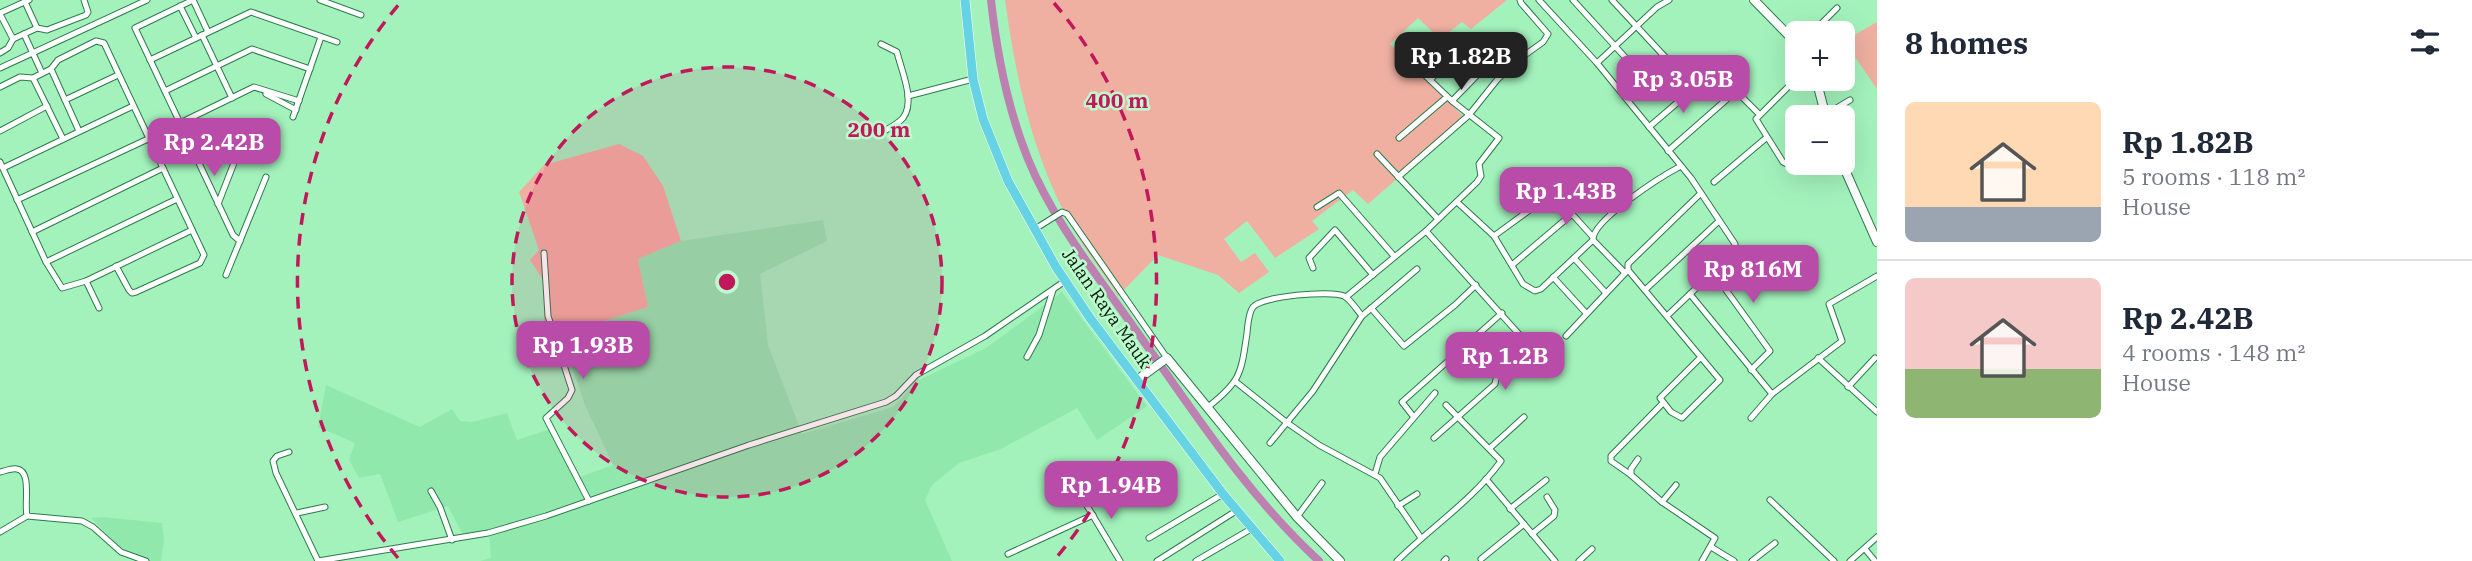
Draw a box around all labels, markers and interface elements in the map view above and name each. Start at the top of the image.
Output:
map controls [1785,21,1855,175]
button: + [1785,21,1855,91]
text: 8 homes [1905,23,2028,62]
icon: filters [2406,23,2444,61]
pin: Rp 1.82B [1389,32,1533,92]
text: Rp 1.82B [1411,40,1511,70]
pin: Rp 3.05B [1611,55,1755,115]
text: Rp 3.05B [1633,63,1733,93]
text: 400 m [1085,86,1149,114]
button: − [1785,105,1855,175]
text: 200 m [847,115,911,143]
pin: Rp 2.42B [142,118,286,178]
text: Rp 1.82B [2122,122,2254,161]
text: Rp 2.42B [164,126,264,156]
icon: home [1961,130,2045,214]
text: 5 rooms · 118 m² [2122,161,2305,191]
pin: Rp 1.43B [1494,168,1638,227]
text: Rp 1.43B [1516,175,1616,205]
text: House [2122,191,2191,221]
street label: Jalan Raya Mauk [1057,244,1157,373]
pin: Rp 816M [1688,246,1818,305]
text: Rp 816M [1704,253,1802,283]
centre of rings [715,270,739,294]
text: Rp 2.42B [2122,298,2254,337]
icon: home [1961,306,2045,390]
pin: Rp 1.93B [511,322,655,381]
text: Rp 1.93B [533,329,633,359]
pin: Rp 1.2B [1440,332,1570,392]
text: 4 rooms · 148 m² [2122,337,2305,367]
text: Rp 1.2B [1461,340,1549,370]
text: House [2122,367,2191,397]
pin: Rp 1.94B [1039,462,1183,521]
text: Rp 1.94B [1061,469,1161,499]

